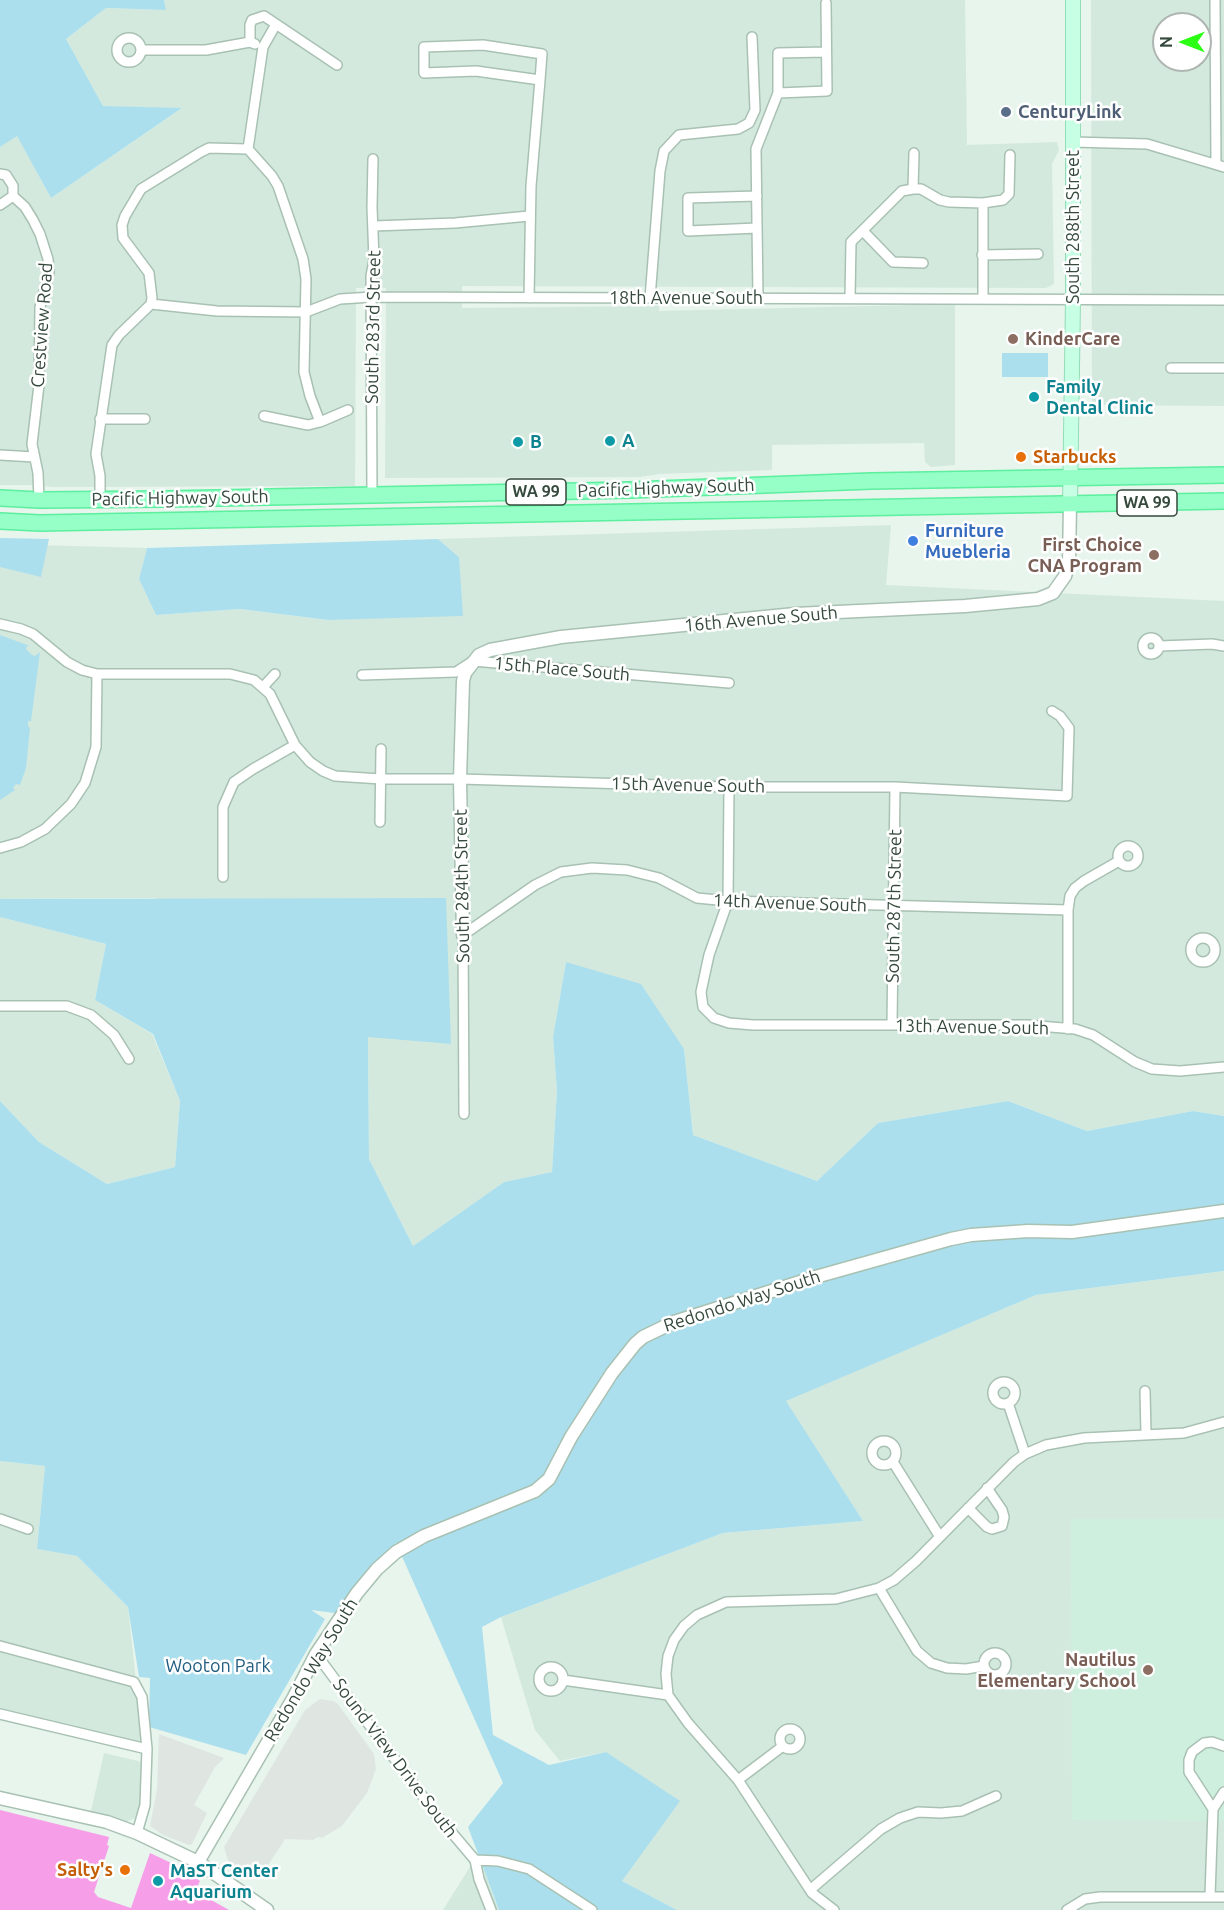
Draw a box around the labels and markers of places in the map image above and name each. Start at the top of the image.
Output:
place label: CenturyLink [1018,101,1122,123]
marker: CenturyLink [999,105,1013,119]
place label: KinderCare [1025,328,1120,350]
marker: KinderCare [1006,332,1020,346]
place label: Family Dental Clinic [1046,376,1153,418]
marker: Family Dental Clinic [1027,390,1041,404]
place label: A [622,430,635,452]
place label: B [530,431,542,453]
marker: A [603,434,617,448]
marker: B [511,435,525,449]
place label: Starbucks [1033,446,1117,468]
marker: Starbucks [1014,450,1028,464]
place label: Furniture Muebleria [925,520,1011,562]
marker: Furniture Muebleria [906,534,920,548]
place label: First Choice CNA Program [1028,534,1142,576]
marker: First Choice CNA Program [1147,548,1161,562]
place label: Nautilus Elementary School [977,1649,1136,1692]
marker: Nautilus Elementary School [1141,1663,1155,1677]
place label: Salty's [57,1859,113,1881]
place label: MaST Center Aquarium [170,1860,278,1902]
marker: Salty's [118,1863,132,1877]
marker: MaST Center Aquarium [151,1874,165,1888]

